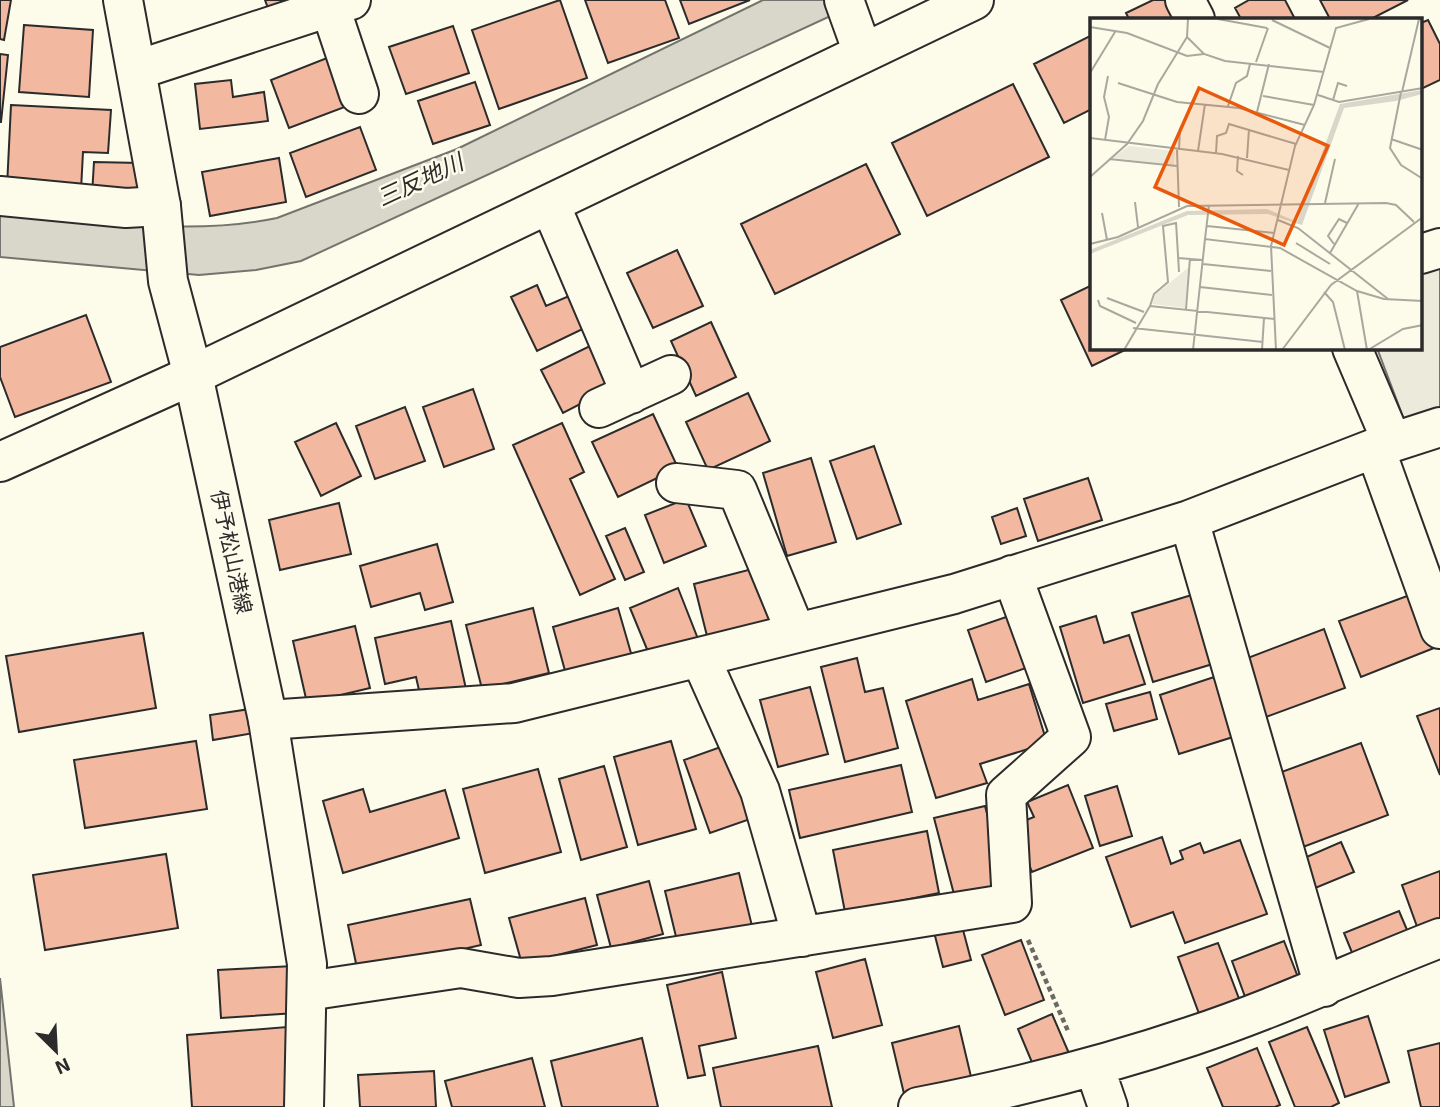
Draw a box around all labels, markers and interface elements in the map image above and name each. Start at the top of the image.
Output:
inset map [1090,18,1422,350]
water label: 三反地川 [372,146,470,211]
street label: 伊予松山港線 [207,487,258,616]
north arrow [21,1016,91,1086]
text: N [52,1054,74,1080]

